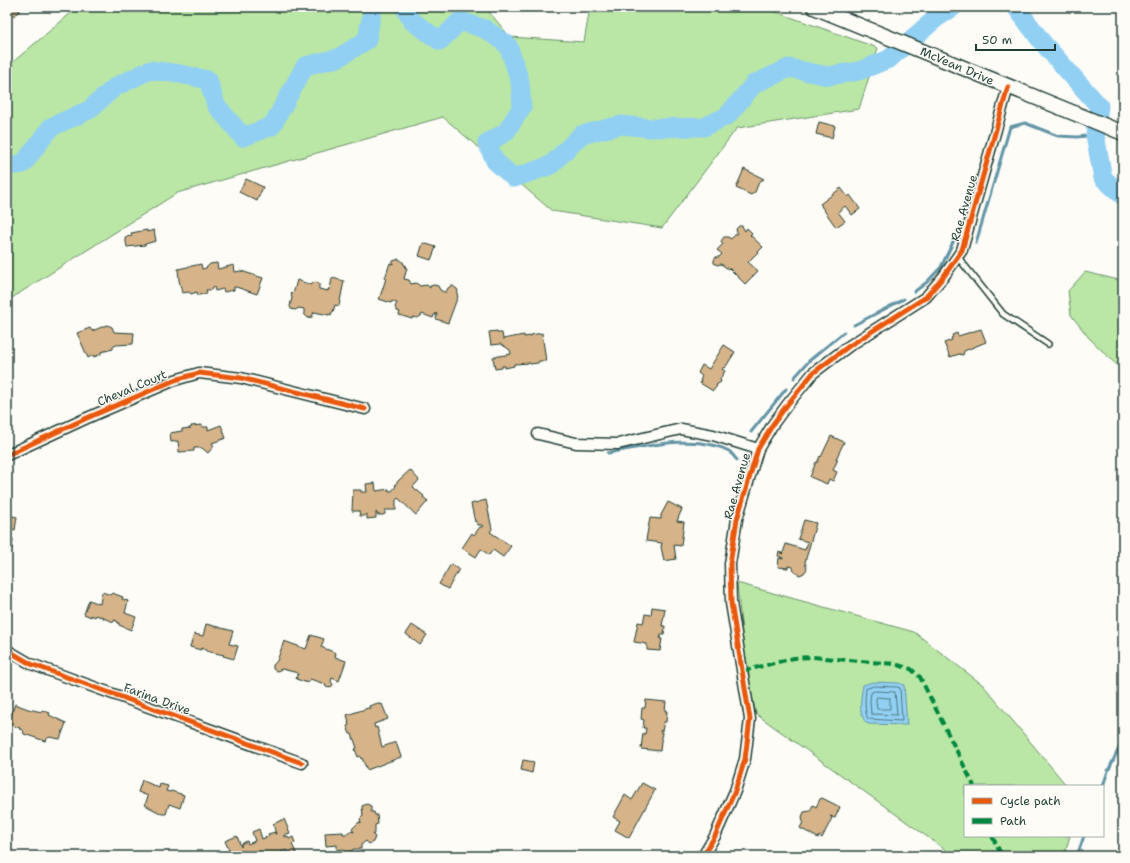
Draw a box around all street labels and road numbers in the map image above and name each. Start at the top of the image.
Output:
street label: McVean Drive [918,43,997,89]
street label: Rae Avenue [947,173,981,243]
street label: Cheval Court [95,366,169,410]
street label: Rae Avenue [720,451,754,521]
street label: Farina Drive [121,679,193,719]

